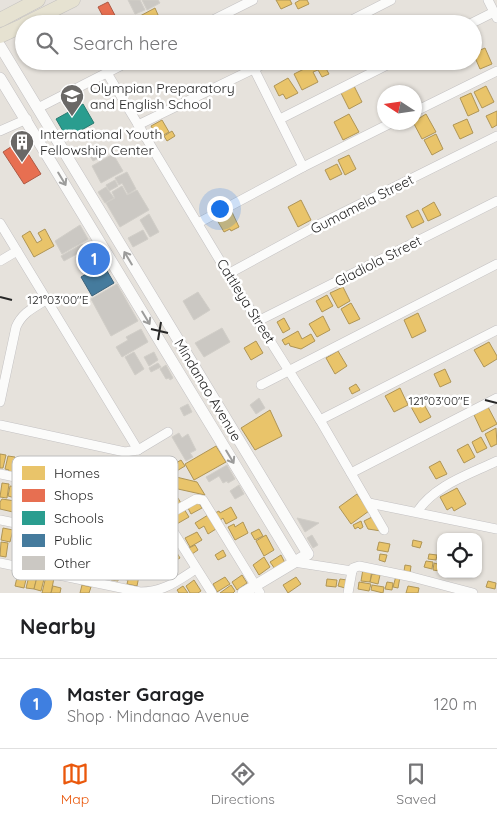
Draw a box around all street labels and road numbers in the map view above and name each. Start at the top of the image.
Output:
street label: Gumamela Street [307,170,417,238]
street label: Gladiola Street [332,231,425,291]
street label: Cattleya Street [213,255,279,347]
street label: Mindanao Avenue [170,335,246,445]

